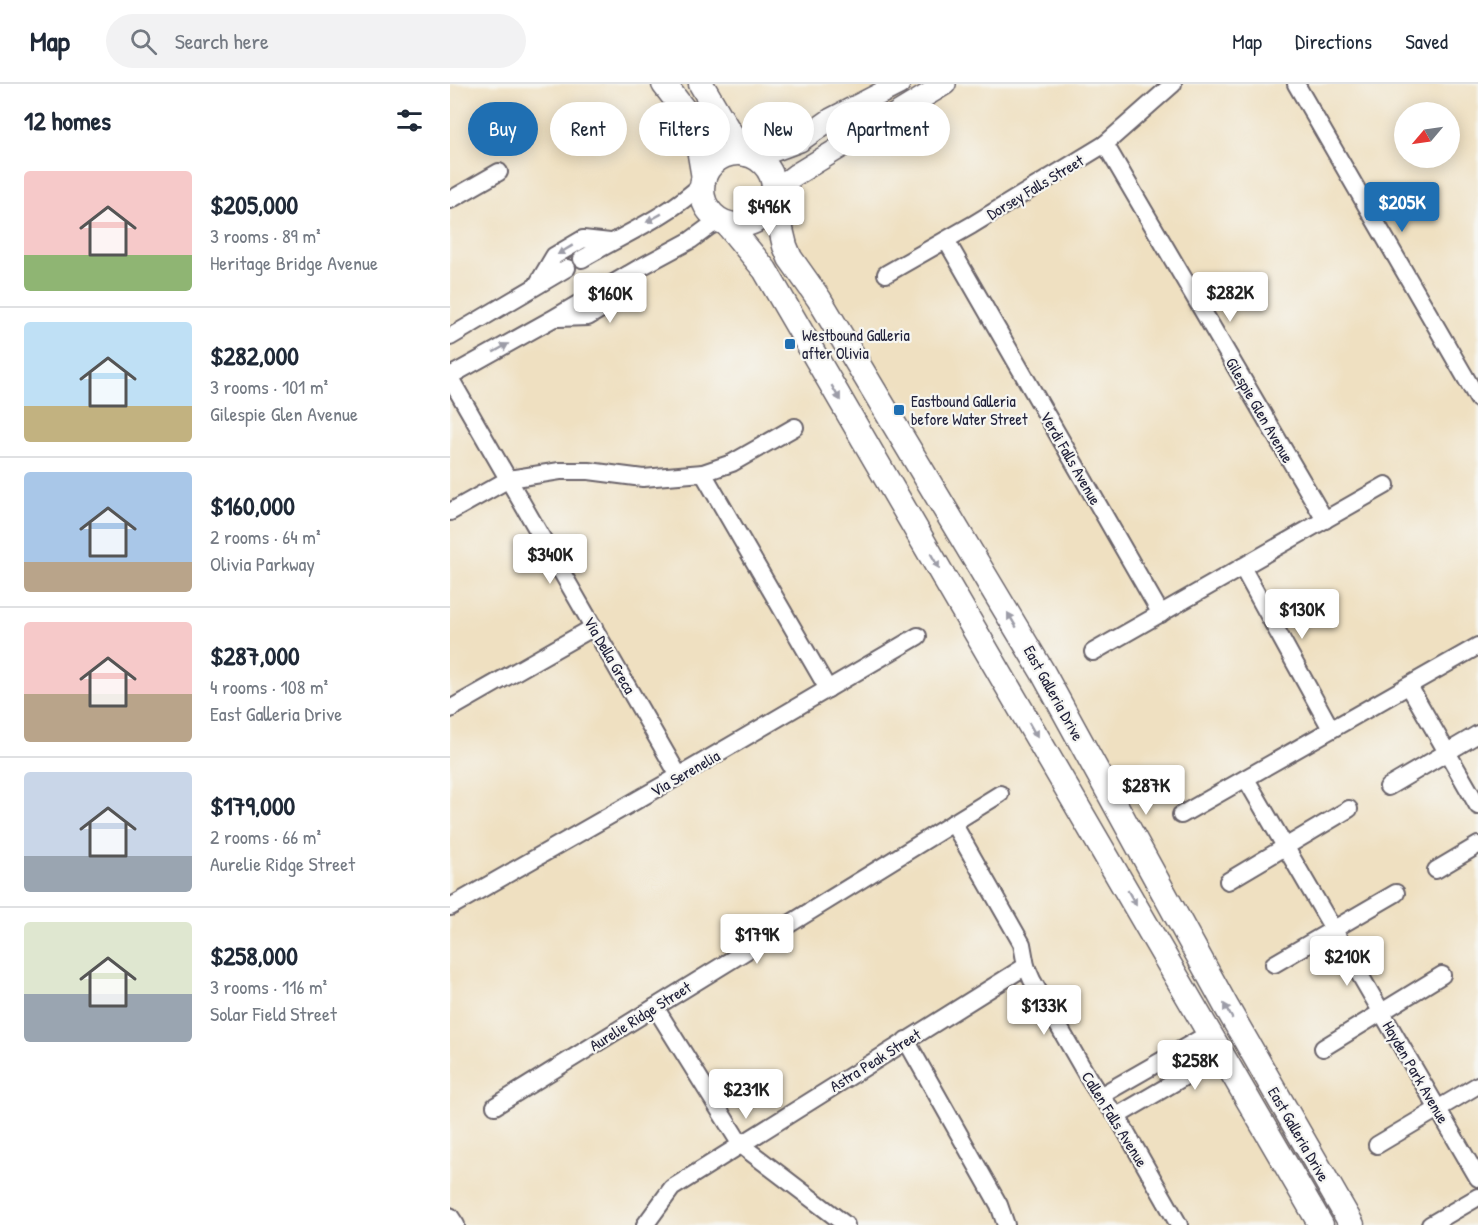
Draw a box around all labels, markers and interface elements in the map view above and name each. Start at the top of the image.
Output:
search box [106,14,526,68]
text: Map [30,22,70,60]
icon: search [127,25,160,58]
text: Search here [175,26,269,56]
text: Map [1232,27,1262,56]
text: Directions [1295,27,1372,56]
text: Saved [1405,27,1448,56]
chip: Buy [468,102,538,156]
chip: Rent [550,102,627,156]
chip: Filters [639,102,730,156]
chip: New [742,102,814,156]
chip: Apartment [826,102,950,156]
north arrow [1394,102,1460,168]
map controls [1394,102,1460,168]
text: 12 homes [24,103,111,138]
icon: filters [393,104,426,137]
street label: Dorsey Falls Street [982,149,1088,225]
pin: $205K [1360,182,1444,233]
pin: $496K [727,186,811,237]
text: $205,000 [210,187,298,222]
text: $205K [1378,188,1426,215]
text: $496K [747,192,791,219]
icon: home [72,195,144,267]
one-way arrow [645,213,662,223]
text: 3 rooms · 89 m² [210,222,321,249]
one-way arrow [557,244,573,255]
text: Heritage Bridge Avenue [210,249,378,276]
pin: $282K [1188,272,1272,323]
pin: $160K [568,273,652,324]
text: $282K [1206,278,1254,305]
text: $160K [588,279,632,306]
place label: Westbound Galleria after Olivia [802,324,910,364]
marker: Westbound Galleria after Olivia [783,337,797,351]
text: $282,000 [210,338,299,373]
one-way arrow [493,343,510,353]
icon: home [72,346,144,418]
street label: Gilespie Glen Avenue [1221,353,1299,467]
text: 3 rooms · 101 m² [210,373,328,400]
one-way arrow [831,385,842,401]
place label: Eastbound Galleria before Water Street [911,390,1028,430]
text: Gilespie Glen Avenue [210,400,358,427]
marker: Eastbound Galleria before Water Street [892,403,906,417]
street label: Verdi Falls Avenue [1035,407,1107,509]
text: $160,000 [210,488,295,523]
icon: home [72,496,144,568]
text: 2 rooms · 64 m² [210,523,321,550]
pin: $340K [508,534,592,585]
text: $340K [527,540,573,567]
text: Olivia Parkway [210,550,315,577]
one-way arrow [929,553,940,569]
pin: $130K [1260,589,1344,640]
text: $130K [1279,595,1325,622]
street label: Via Della Greca [579,612,641,698]
one-way arrow [1006,612,1017,628]
text: $287,000 [210,638,300,673]
street label: East Galleria Drive [1019,641,1090,745]
icon: home [72,646,144,718]
text: 4 rooms · 108 m² [210,673,328,700]
text: East Galleria Drive [210,700,342,727]
one-way arrow [1028,722,1038,739]
street label: Via Serenelia [646,744,724,802]
pin: $287K [1104,765,1188,816]
text: $287K [1122,771,1170,798]
text: $179,000 [210,788,295,823]
icon: home [72,796,144,868]
text: 2 rooms · 66 m² [210,823,321,850]
text: Aurelie Ridge Street [210,850,355,877]
one-way arrow [1126,890,1137,906]
pin: $179K [715,914,799,965]
text: $179K [734,920,780,947]
pin: $210K [1305,936,1389,987]
text: $258,000 [210,938,298,973]
text: $210K [1324,942,1370,969]
icon: home [72,946,144,1018]
text: 3 rooms · 116 m² [210,973,327,1000]
street label: Aurelie Ridge Street [585,976,695,1056]
pin: $133K [1002,985,1086,1036]
text: $133K [1021,991,1067,1018]
text: Solar Field Street [210,1000,337,1027]
one-way arrow [1223,1002,1233,1019]
street label: Hayden Park Avenue [1378,1017,1455,1128]
street label: Astra Peak Street [825,1023,925,1097]
pin: $258K [1153,1040,1237,1091]
text: $258K [1171,1046,1219,1073]
street label: Callen Falls Avenue [1077,1067,1153,1171]
pin: $231K [704,1069,788,1120]
text: $231K [723,1075,769,1102]
street label: East Galleria Drive [1263,1083,1335,1186]

